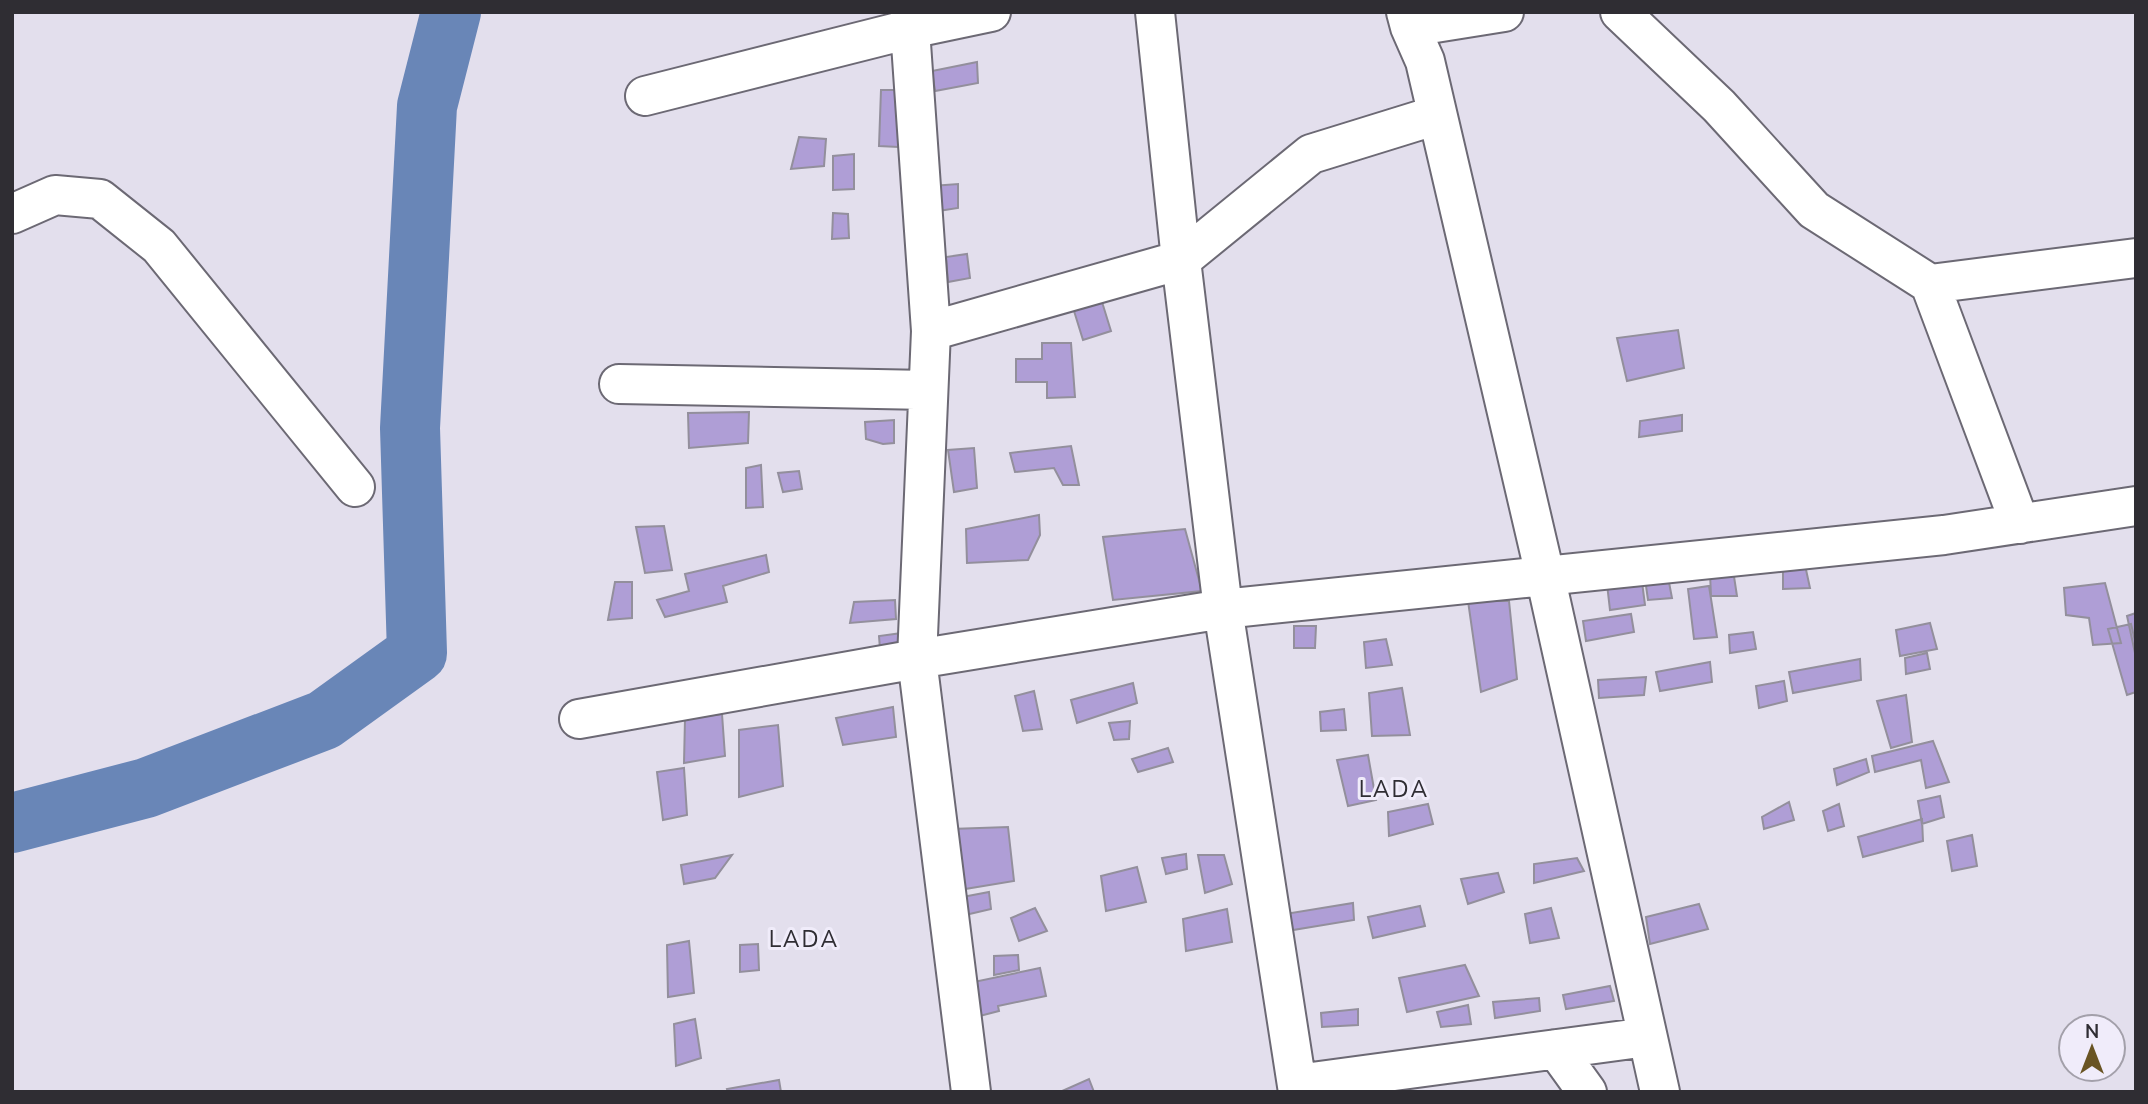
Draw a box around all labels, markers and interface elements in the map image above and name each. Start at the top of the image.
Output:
district label: LADA [1359,774,1429,805]
district label: LADA [769,924,839,955]
north arrow [2057,1013,2127,1083]
text: N [2085,1019,2099,1045]

